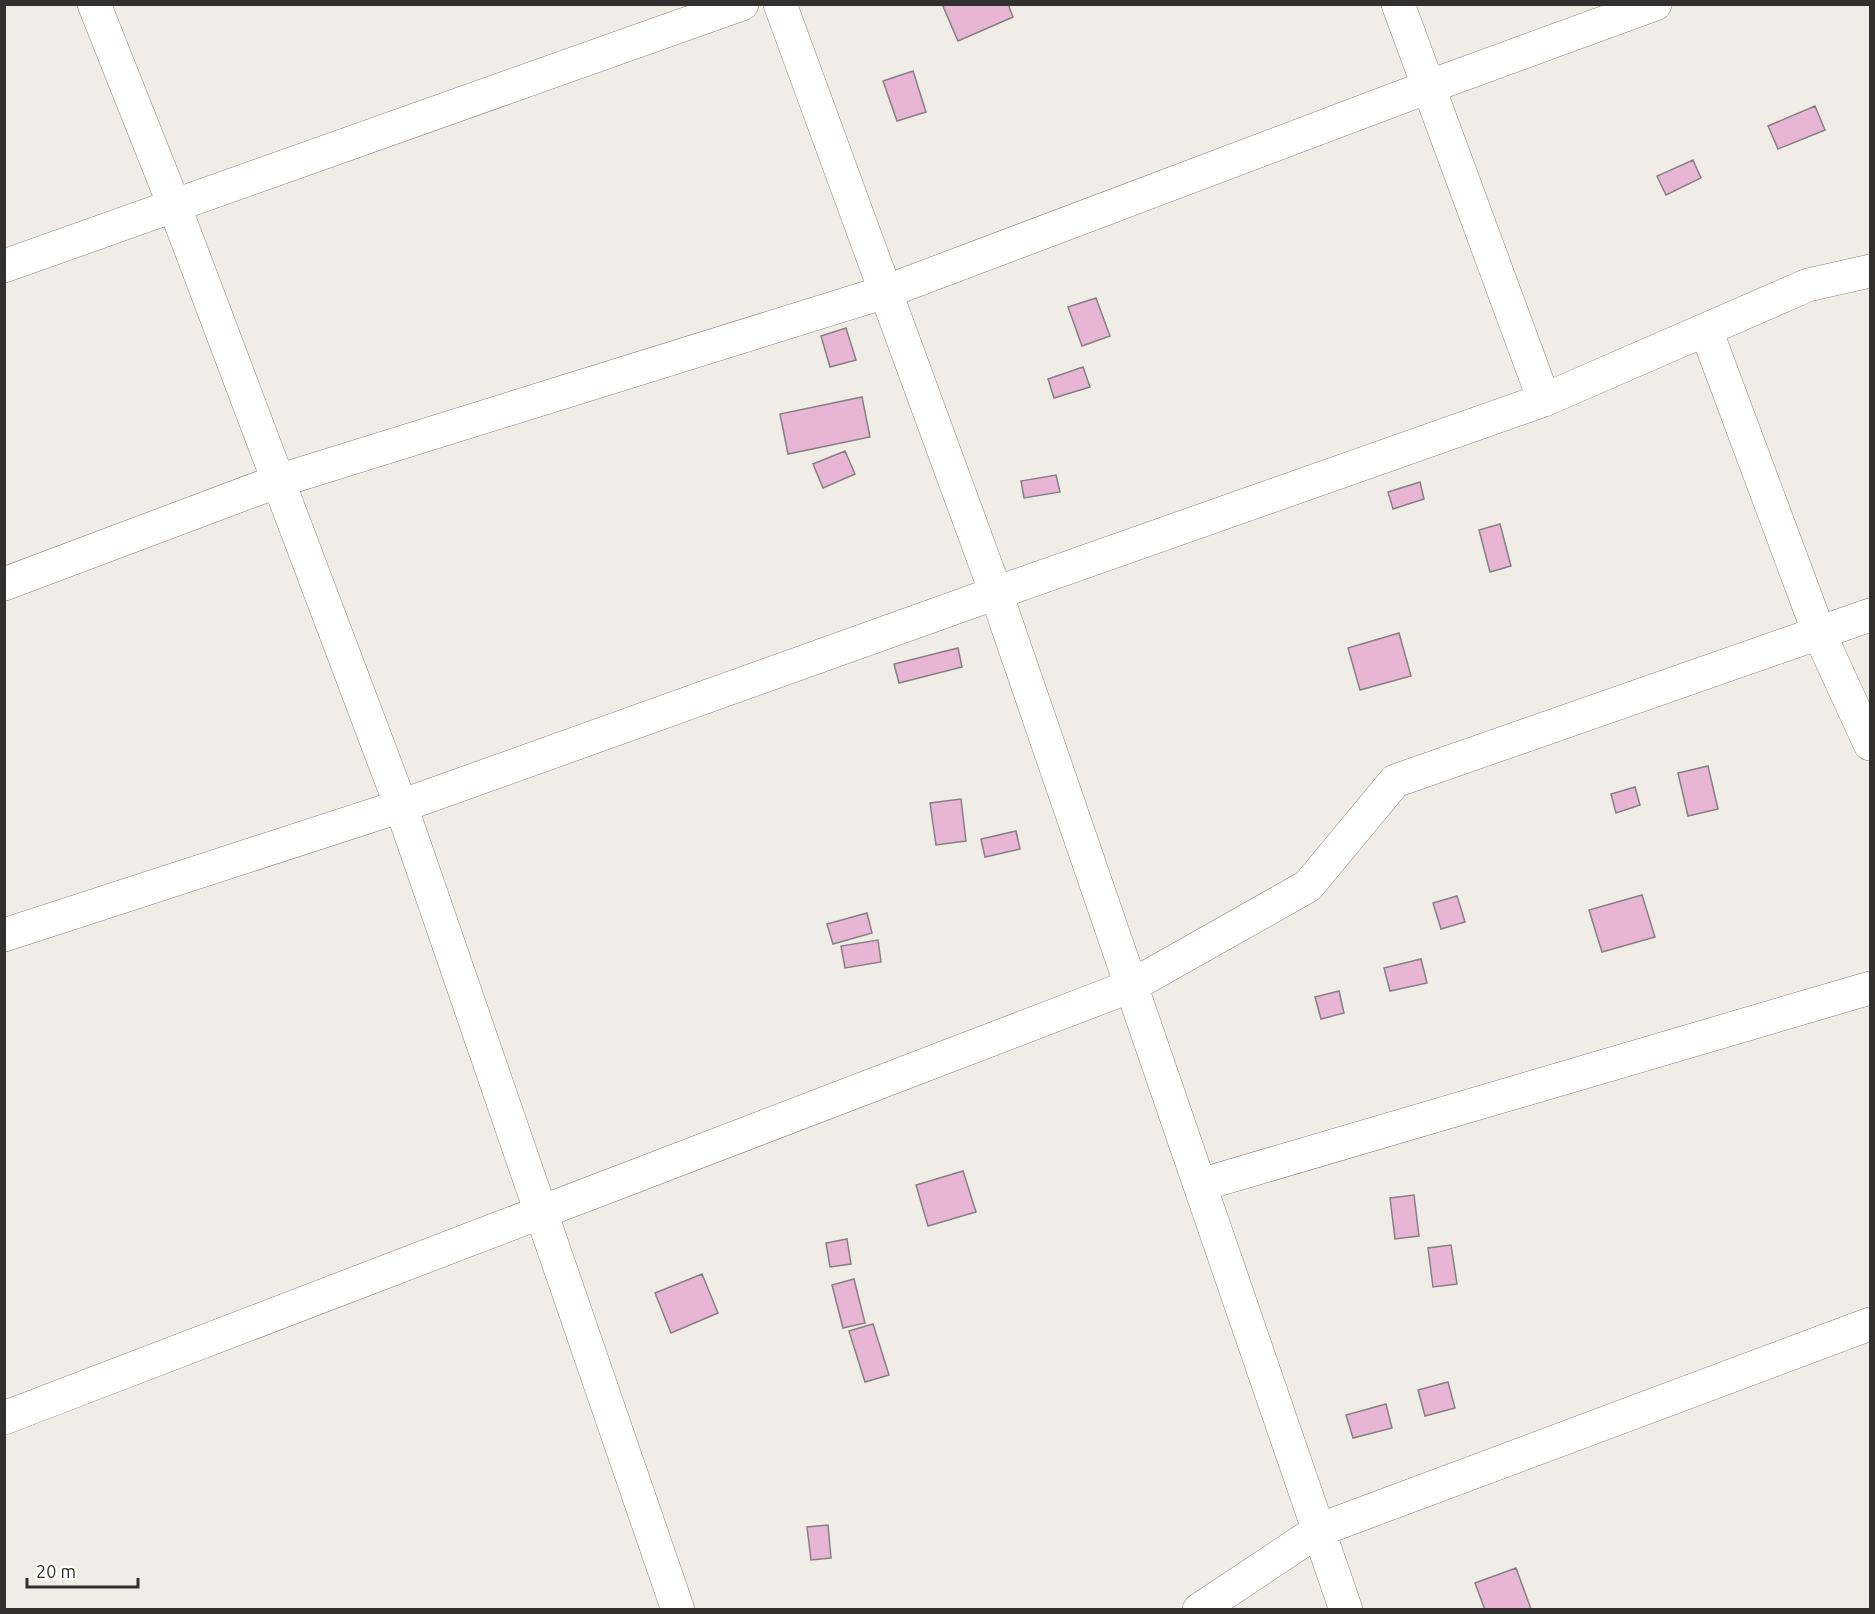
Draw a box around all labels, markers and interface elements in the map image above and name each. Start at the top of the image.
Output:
scale bar [27,1551,138,1589]
text: 20 m [36,1561,76,1581]

